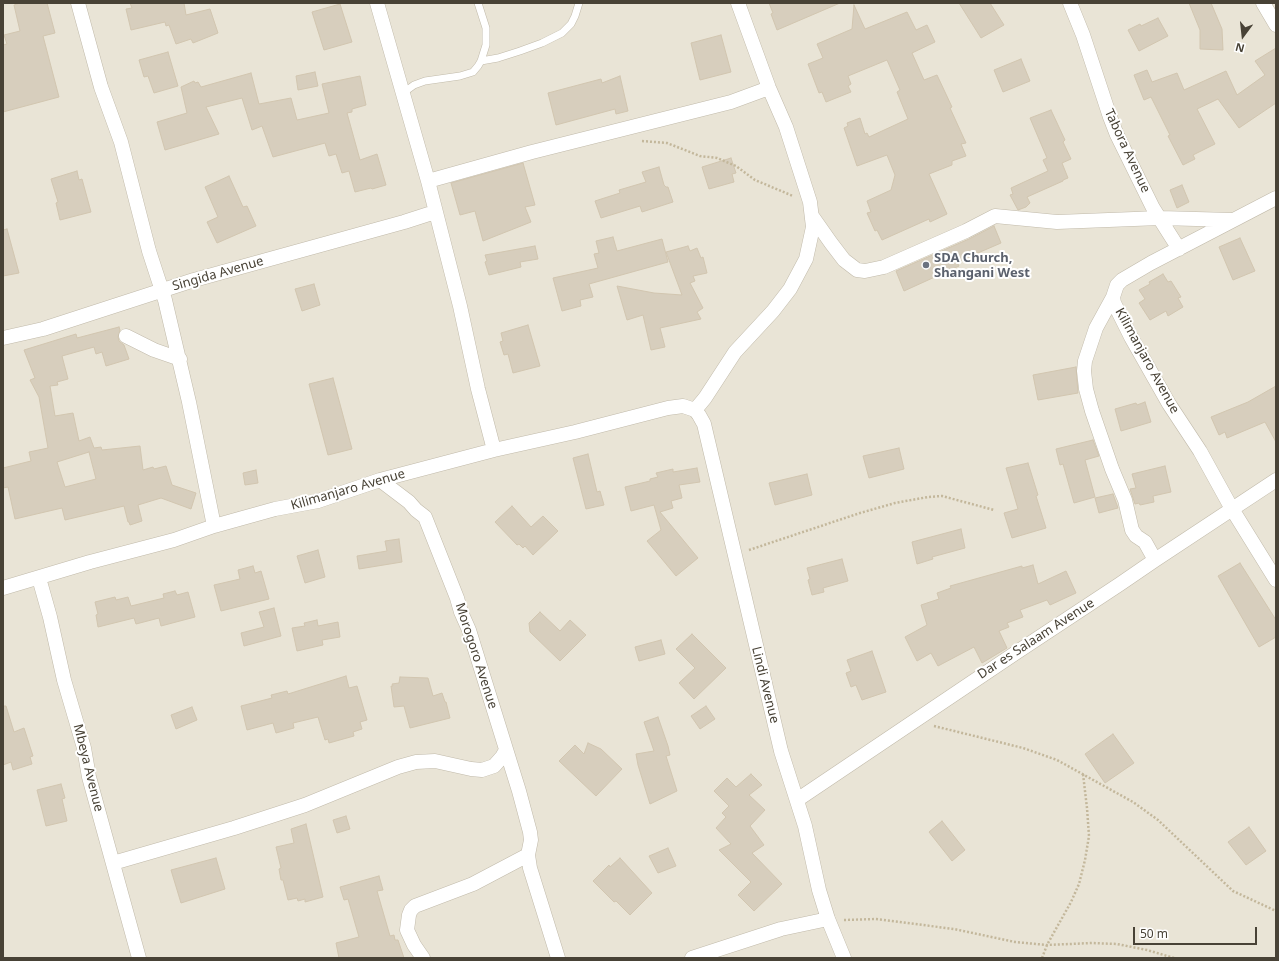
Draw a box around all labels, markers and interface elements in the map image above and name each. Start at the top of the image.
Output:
north arrow [1223,16,1263,56]
text: N [1234,40,1246,56]
street label: Tabora Avenue [1101,107,1153,195]
place label: SDA Church, Shangani West [934,250,1030,281]
street label: Singida Avenue [171,254,265,294]
marker: SDA Church, Shangani West [921,260,931,270]
street label: Kilimanjaro Avenue [1112,306,1182,416]
street label: Kilimanjaro Avenue [289,466,407,514]
street label: Dar es Salaam Avenue [975,595,1097,683]
street label: Morogoro Avenue [452,601,500,711]
street label: Lindi Avenue [748,645,782,725]
street label: Mbeya Avenue [70,723,106,813]
scale bar [1135,919,1259,945]
text: 50 m [1140,925,1168,942]

